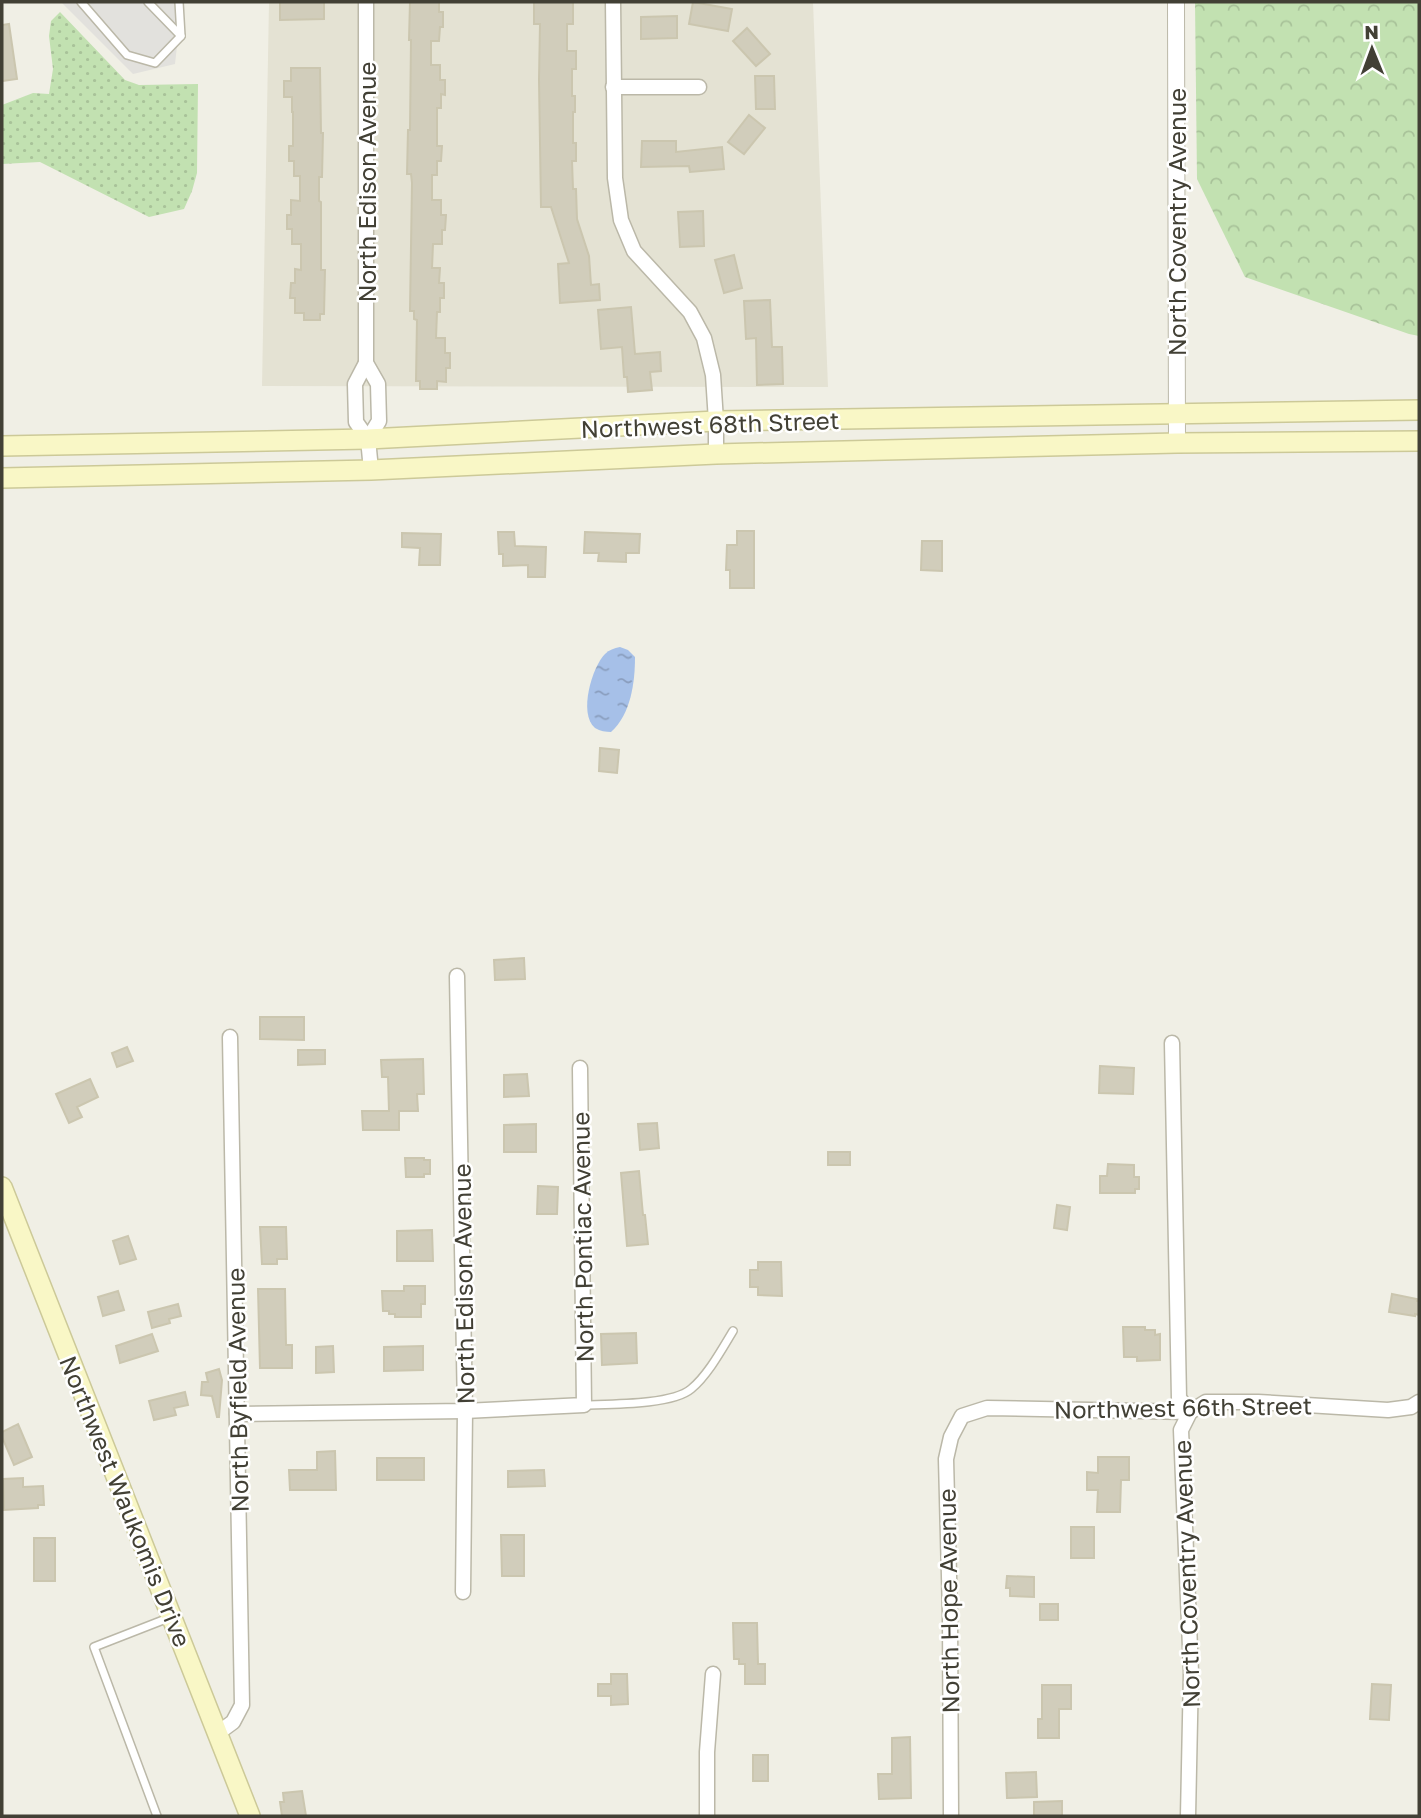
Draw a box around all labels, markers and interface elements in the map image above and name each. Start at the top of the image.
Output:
north arrow [1337,14,1407,84]
text: N [1364,20,1379,43]
street label: North Edison Avenue [352,61,381,303]
street label: North Coventry Avenue [1162,88,1191,356]
street label: Northwest 68th Street [580,405,840,443]
street label: North Pontiac Avenue [565,1111,599,1363]
street label: North Edison Avenue [446,1163,480,1405]
street label: North Byfield Avenue [220,1267,254,1513]
street label: Northwest Waukomis Drive [54,1351,198,1651]
street label: Northwest 66th Street [1054,1390,1312,1424]
street label: North Coventry Avenue [1167,1439,1205,1709]
street label: North Hope Avenue [932,1488,964,1714]

